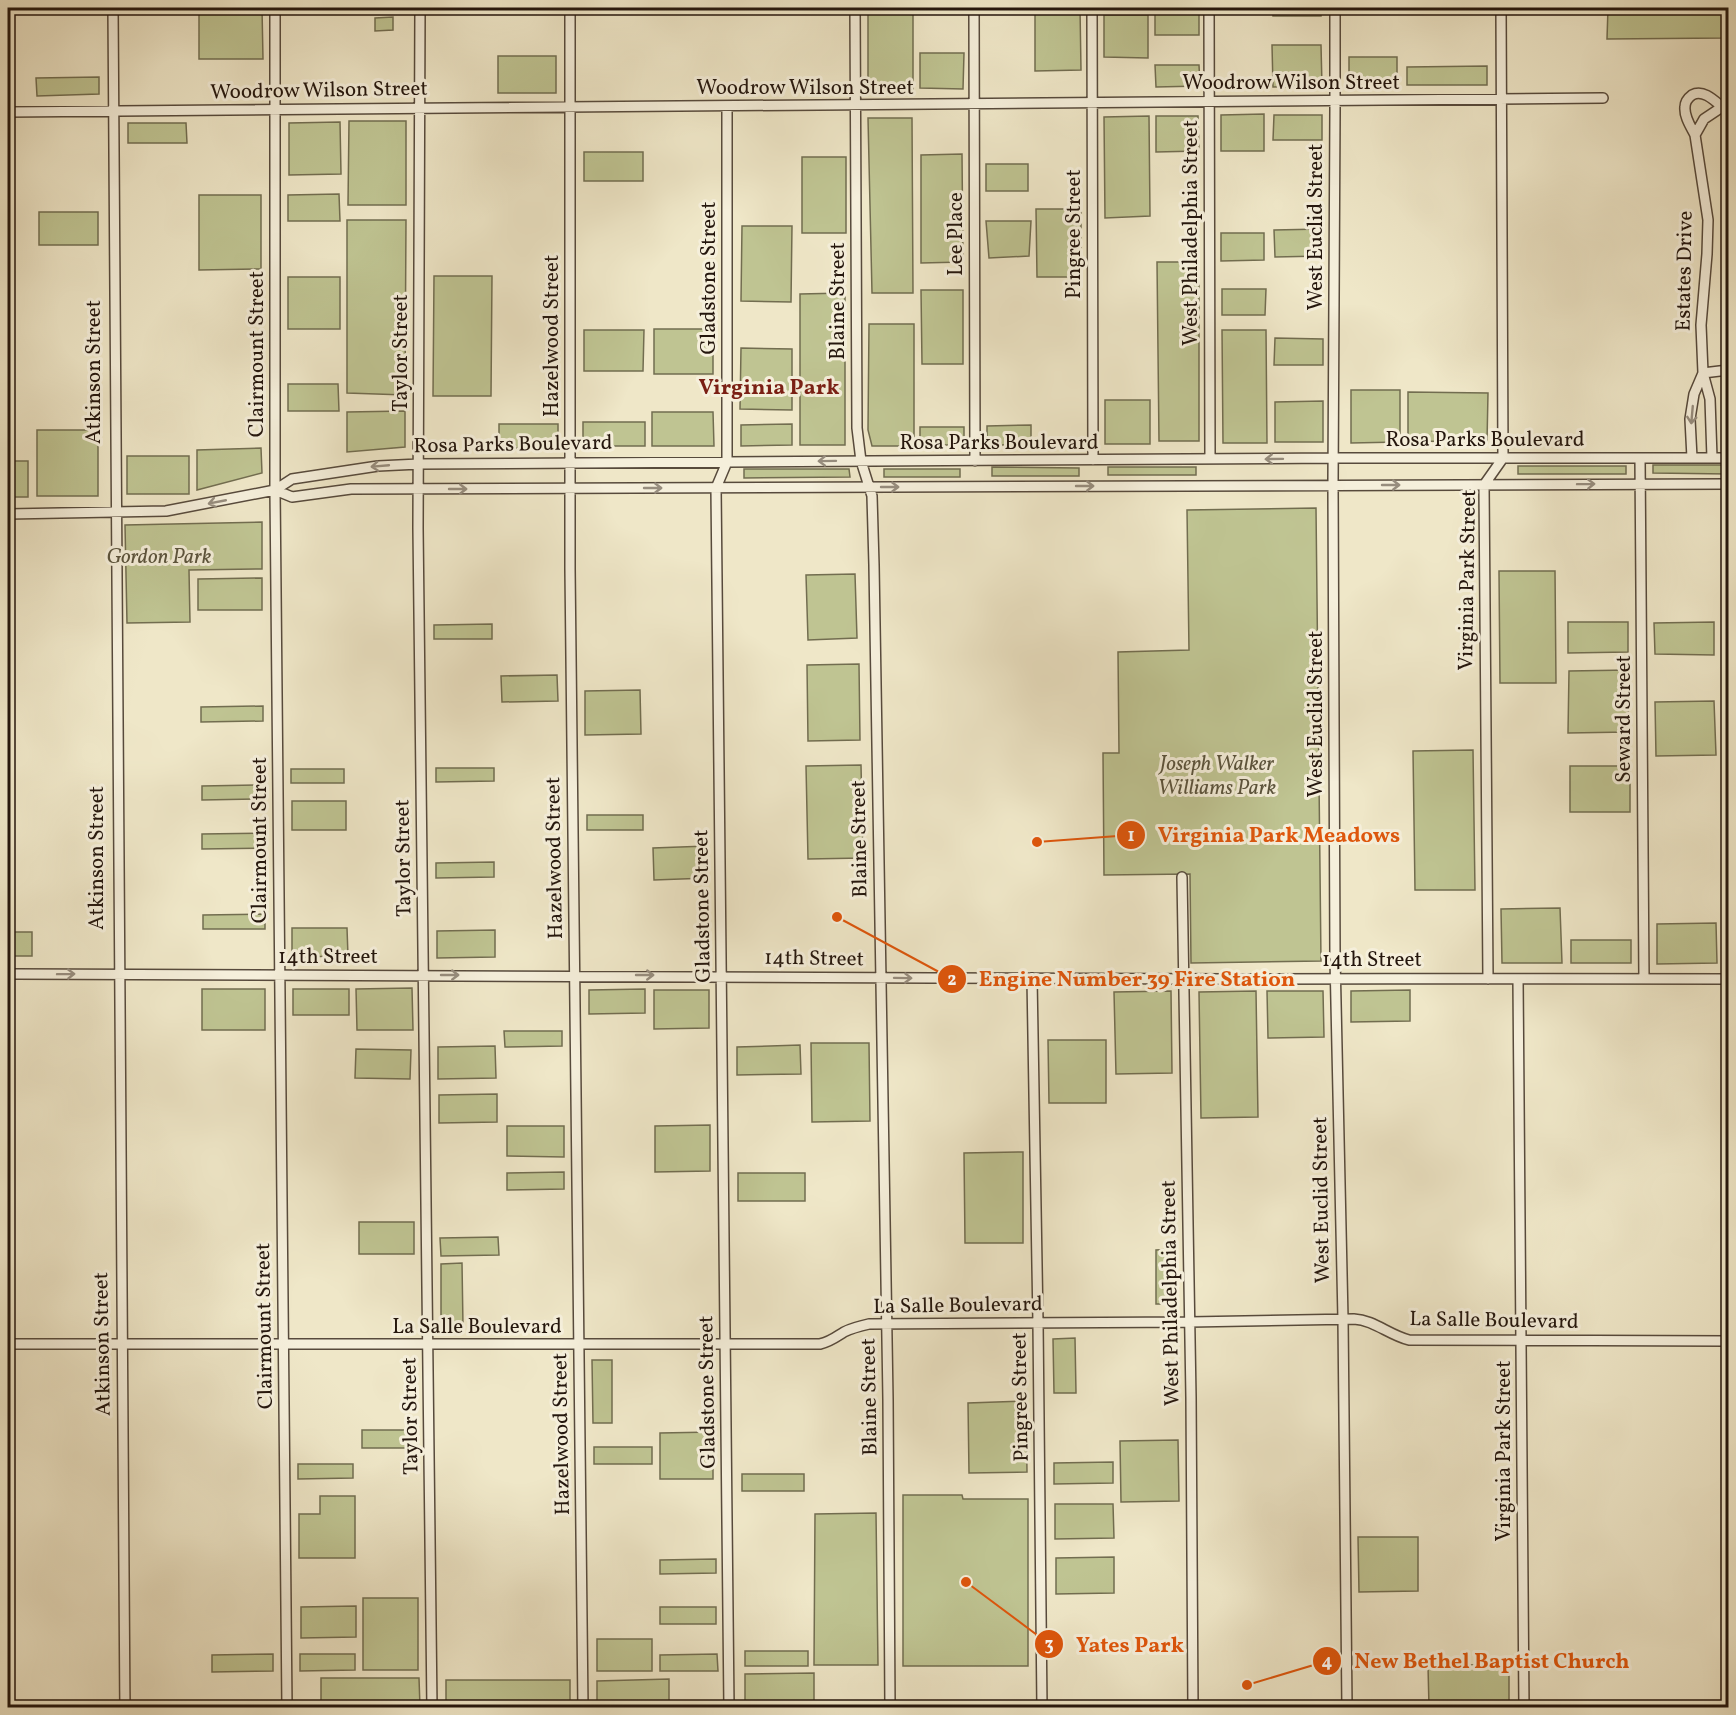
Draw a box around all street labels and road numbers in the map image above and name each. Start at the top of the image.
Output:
street label: Woodrow Wilson Street [1182,69,1400,98]
street label: Woodrow Wilson Street [696,74,914,103]
street label: Woodrow Wilson Street [210,75,428,107]
street label: West Philadelphia Street [1177,120,1206,346]
street label: West Euclid Street [1302,144,1331,310]
street label: Pingree Street [1060,169,1089,299]
street label: Lee Place [942,192,971,276]
street label: Gladstone Street [695,202,724,354]
street label: Estates Drive [1669,210,1701,332]
street label: Blaine Street [824,242,853,360]
street label: Hazelwood Street [538,255,567,417]
street label: Clairmount Street [243,271,272,437]
street label: Taylor Street [387,294,416,412]
street label: Atkinson Street [80,300,109,444]
street label: Rosa Parks Boulevard [1385,426,1585,455]
street label: Rosa Parks Boulevard [413,429,613,461]
street label: Rosa Parks Boulevard [899,429,1099,458]
street label: Virginia Park Street [1452,489,1484,671]
street label: West Euclid Street [1302,631,1331,797]
street label: Seward Street [1610,655,1639,783]
street label: Clairmount Street [246,757,275,923]
street label: Hazelwood Street [539,777,571,939]
street label: Blaine Street [844,780,876,898]
street label: Atkinson Street [83,786,112,930]
street label: Taylor Street [388,799,420,917]
street label: Gladstone Street [687,829,719,983]
street label: 14th Street [278,943,378,972]
street label: 14th Street [764,944,864,974]
street label: 14th Street [1322,946,1422,975]
street label: West Euclid Street [1306,1116,1338,1284]
street label: West Philadelphia Street [1155,1180,1187,1406]
street label: Clairmount Street [249,1243,281,1409]
street label: Atkinson Street [87,1272,119,1416]
street label: La Salle Boulevard [873,1290,1043,1322]
street label: La Salle Boulevard [1409,1305,1579,1337]
street label: La Salle Boulevard [392,1313,562,1342]
street label: Gladstone Street [692,1315,724,1469]
street label: Pingree Street [1005,1332,1037,1462]
street label: Blaine Street [854,1338,886,1456]
street label: Hazelwood Street [546,1353,578,1515]
street label: Taylor Street [395,1357,427,1475]
street label: Virginia Park Street [1490,1360,1519,1542]

